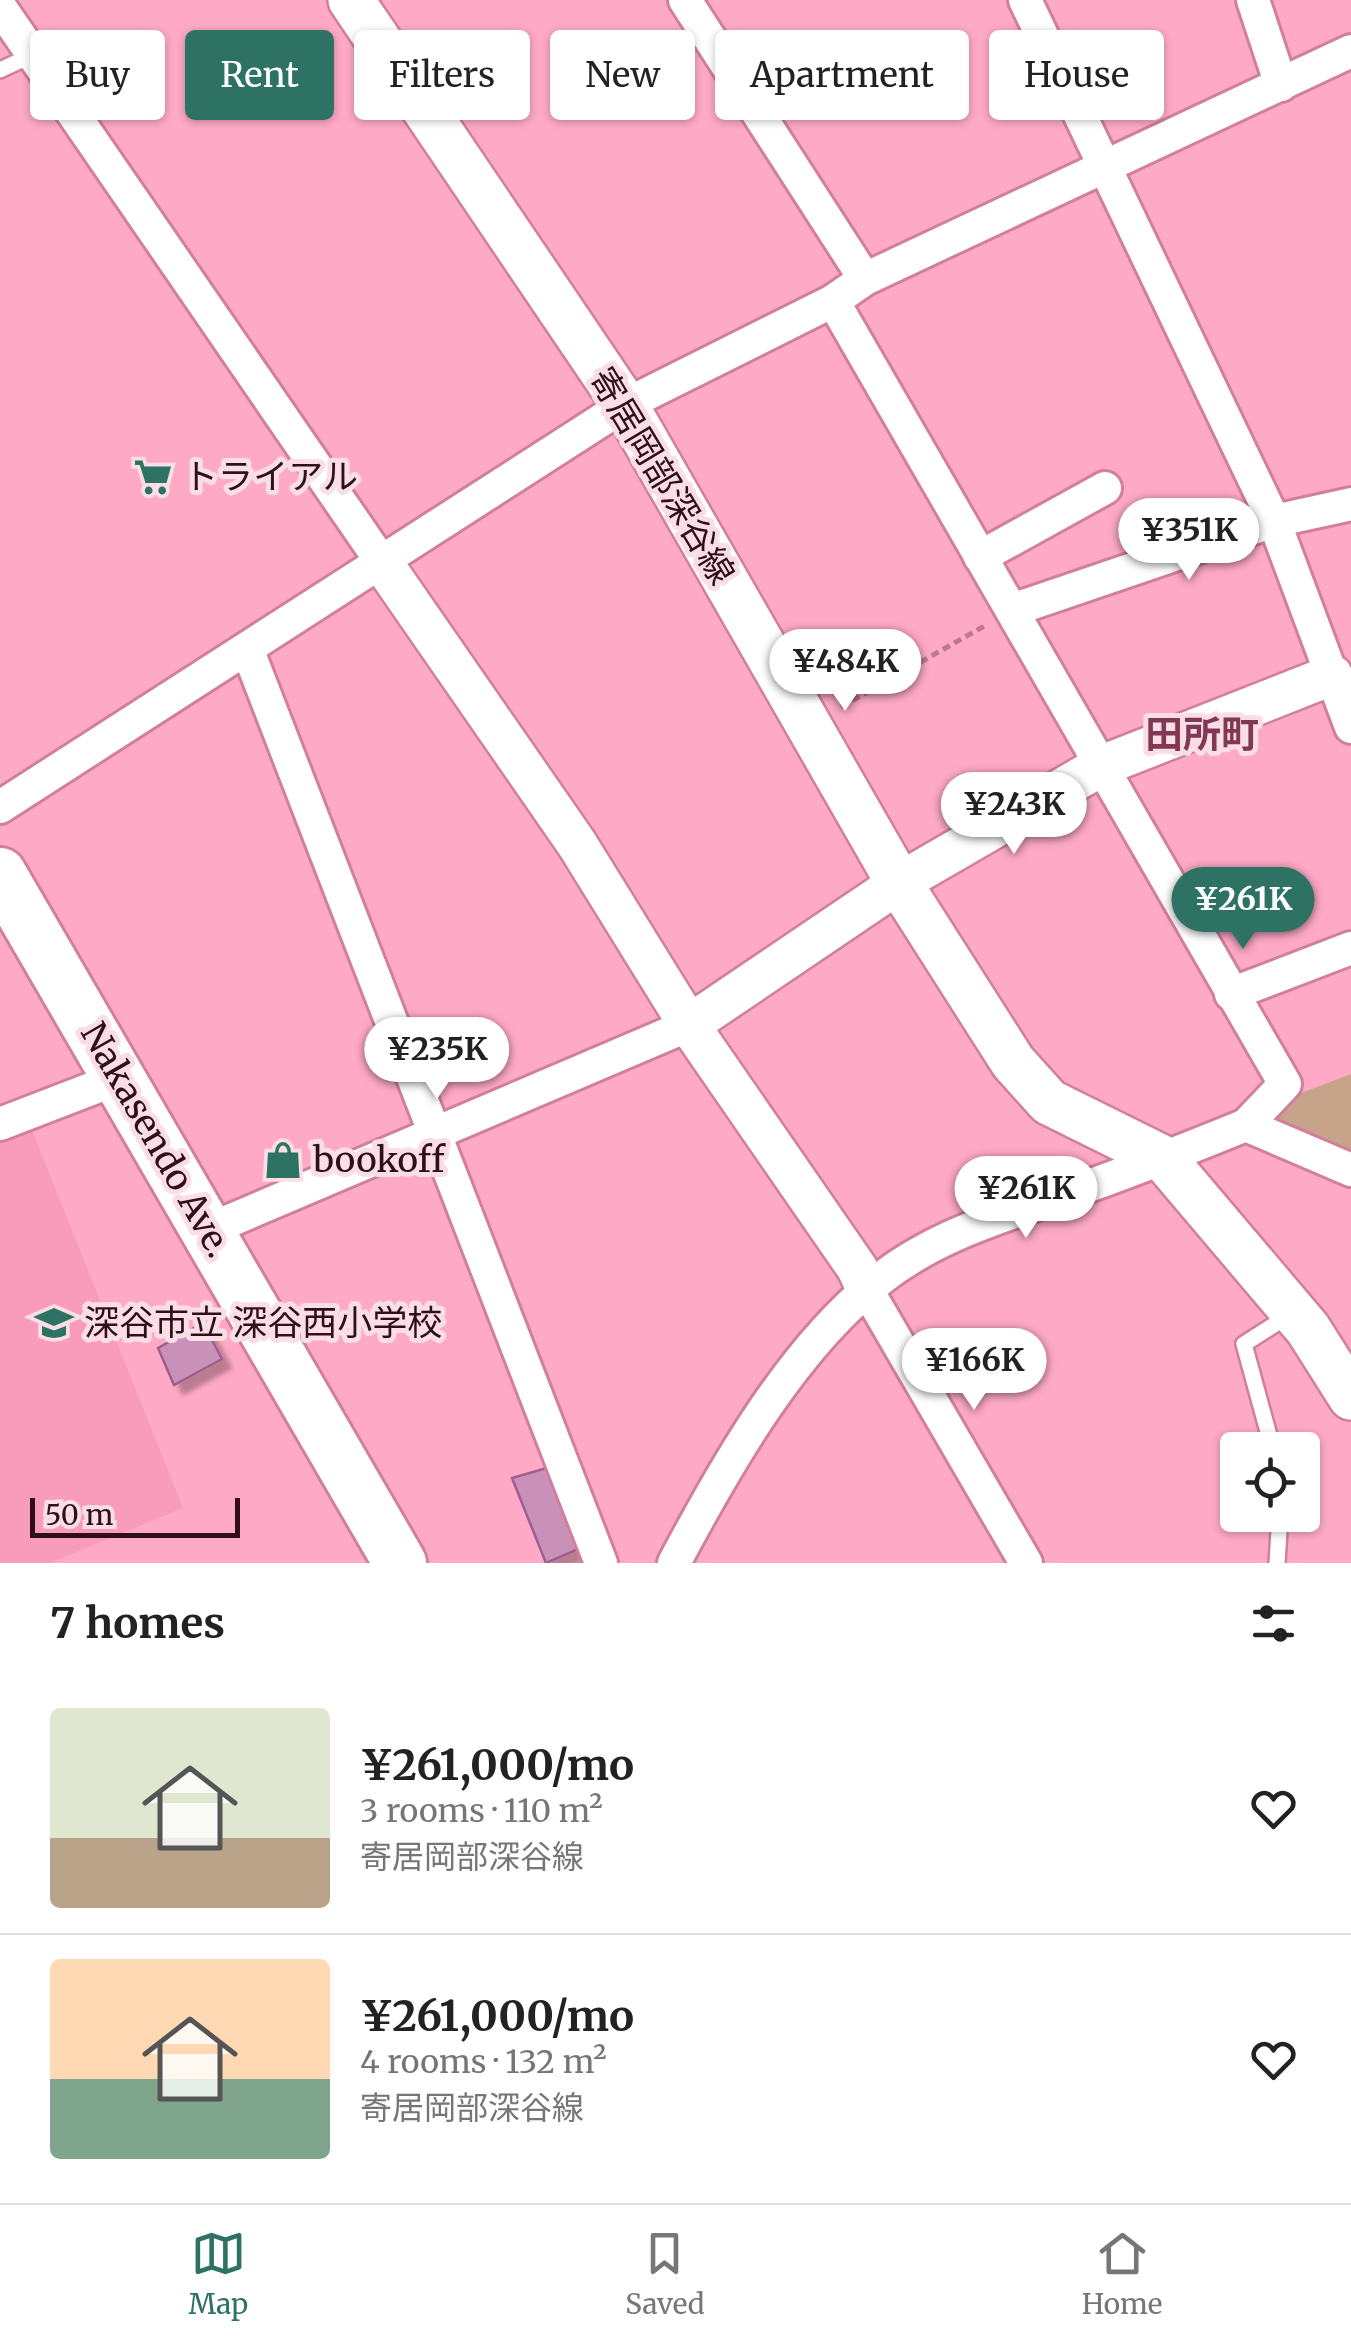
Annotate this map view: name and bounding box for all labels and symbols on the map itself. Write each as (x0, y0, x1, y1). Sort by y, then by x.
street label: 寄居岡部深谷線 (580, 360, 744, 592)
place label: トライアル (183, 455, 358, 499)
supermarket icon: トライアル (132, 456, 174, 498)
pin: ¥351K (1119, 498, 1259, 583)
pin: ¥484K (775, 629, 915, 714)
district label: 田所町 (1145, 711, 1259, 758)
pin: ¥243K (944, 772, 1084, 857)
pin: ¥261K (1173, 867, 1313, 952)
street label: Nakasendo Ave. (71, 1015, 241, 1265)
pin: ¥235K (367, 1017, 507, 1102)
place label: bookoff (312, 1138, 446, 1182)
shop icon: bookoff (262, 1139, 304, 1181)
pin: ¥261K (956, 1156, 1096, 1241)
place label: 深谷市立 深谷西小学校 (84, 1301, 442, 1345)
school or university icon: 深谷市立 深谷西小学校 (33, 1302, 75, 1344)
pin: ¥166K (904, 1328, 1044, 1413)
scale bar (30, 1493, 240, 1538)

